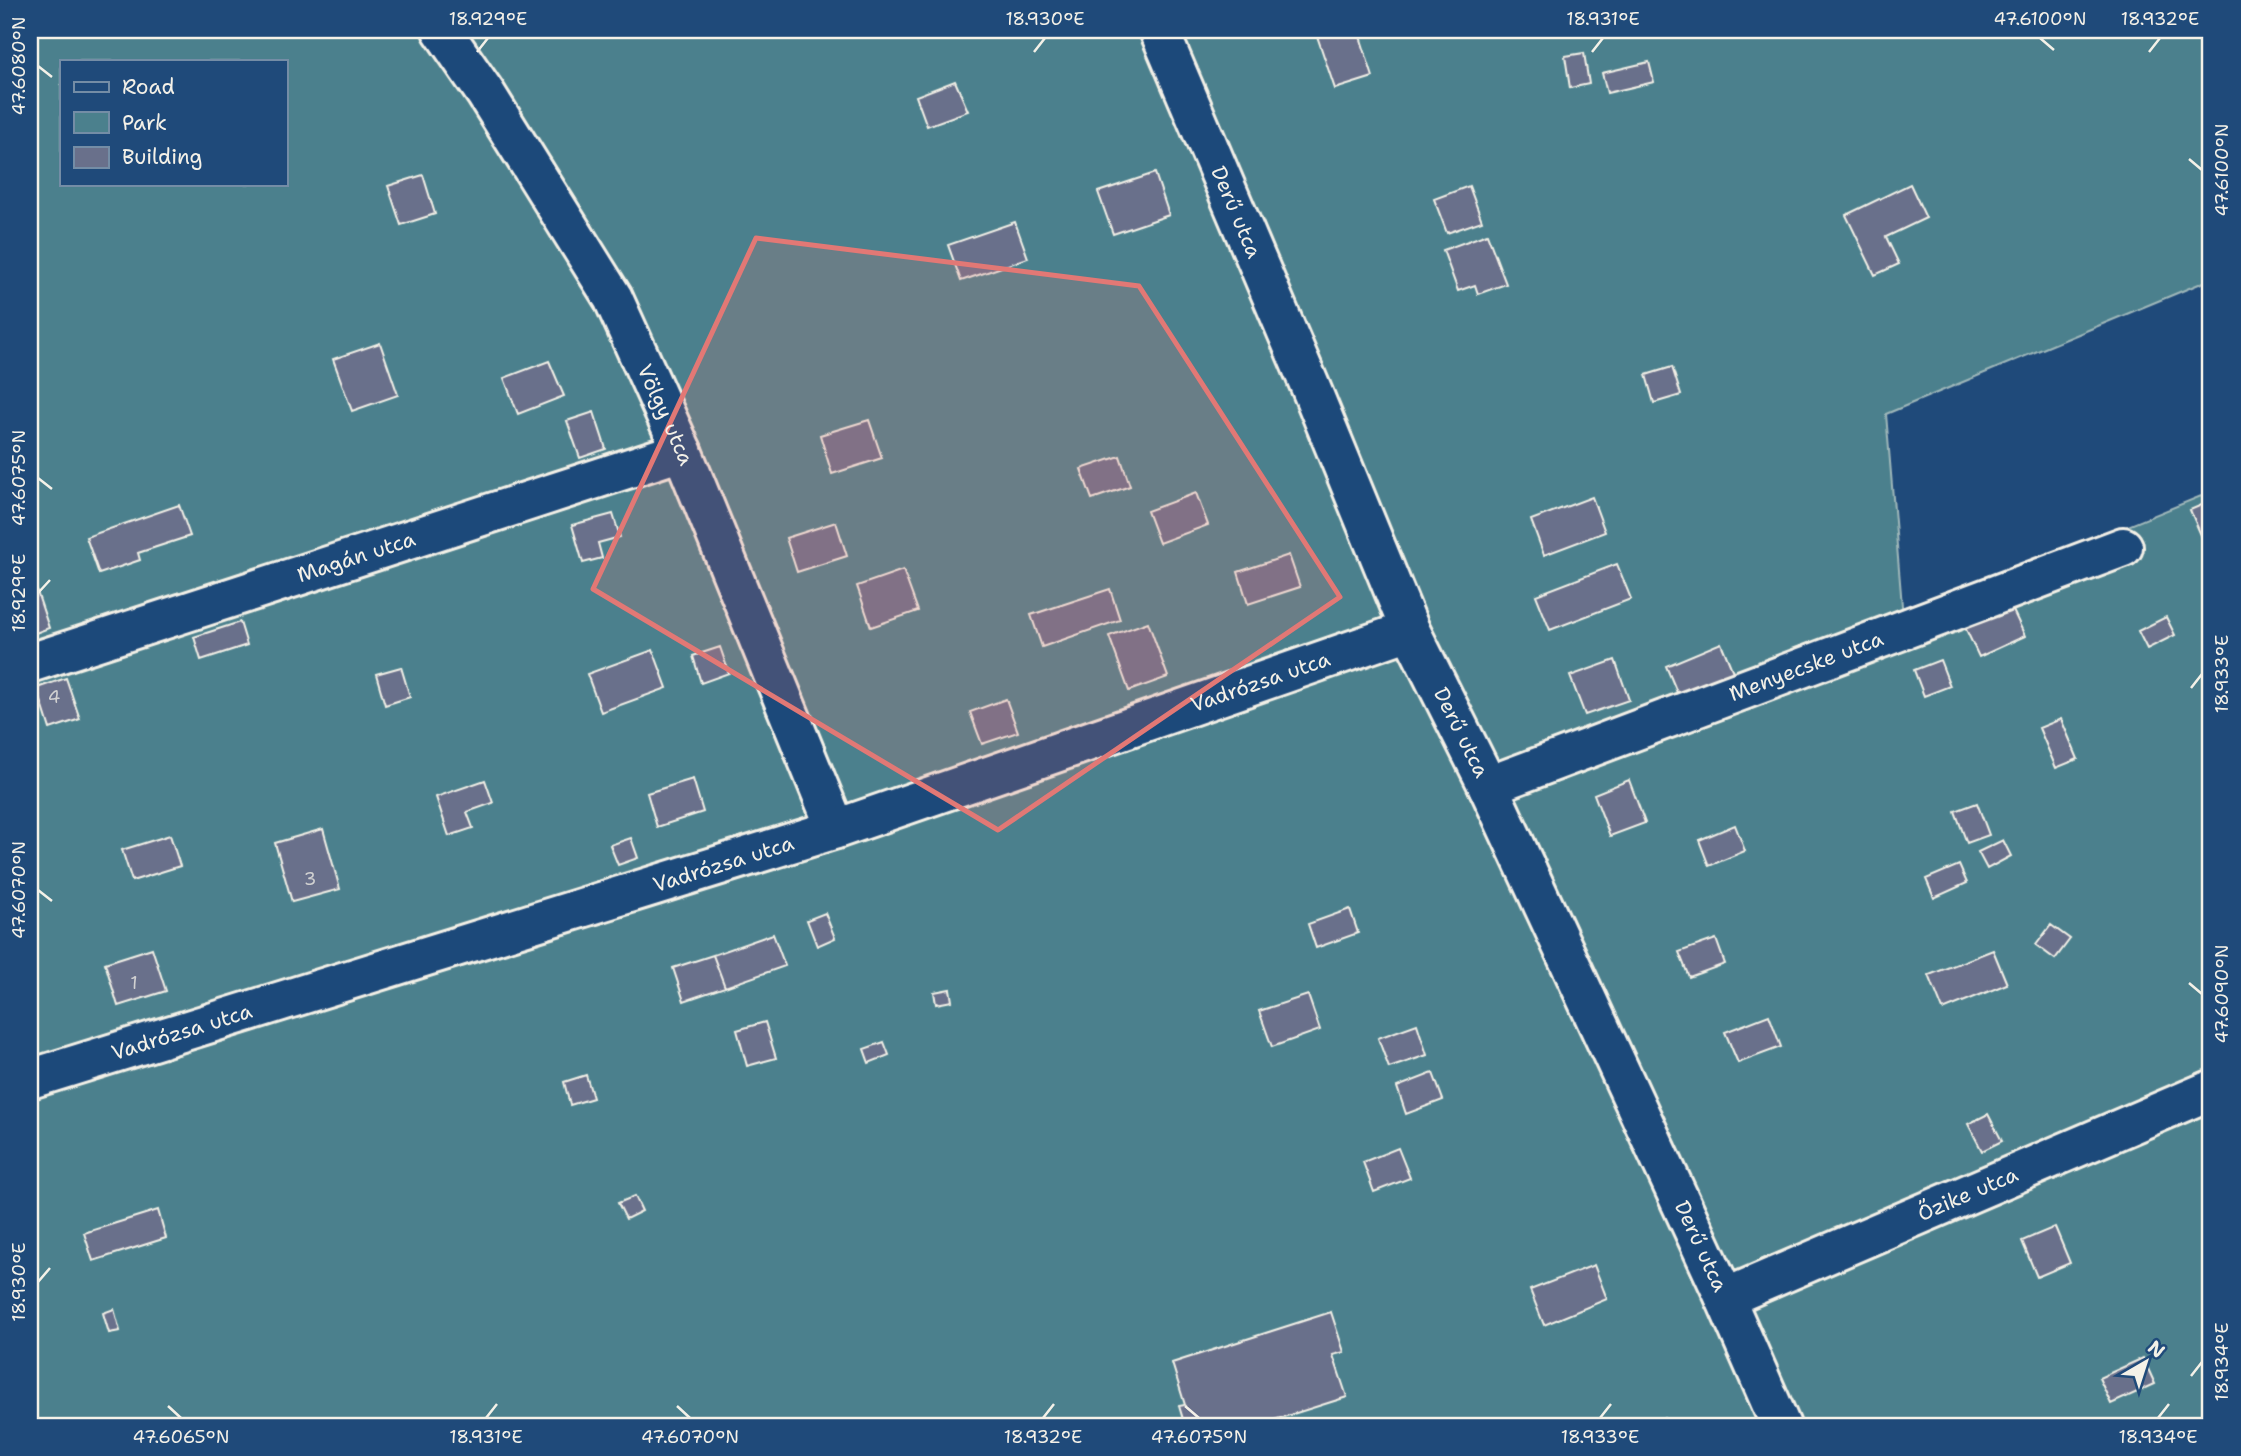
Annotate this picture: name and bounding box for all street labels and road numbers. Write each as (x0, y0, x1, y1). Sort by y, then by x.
street label: Derű utca (1204, 162, 1268, 263)
street label: Völgy utca (631, 360, 700, 469)
street label: Magán utca (294, 525, 419, 589)
street label: Menyecske utca (1725, 624, 1887, 708)
street label: Vadrózsa utca (1187, 645, 1334, 719)
street label: Derű utca (1427, 683, 1496, 782)
street label: Vadrózsa utca (650, 829, 797, 899)
street label: Vadrózsa utca (108, 997, 256, 1067)
street label: Őzike utca (1913, 1160, 2022, 1228)
street label: Derű utca (1668, 1196, 1734, 1296)

